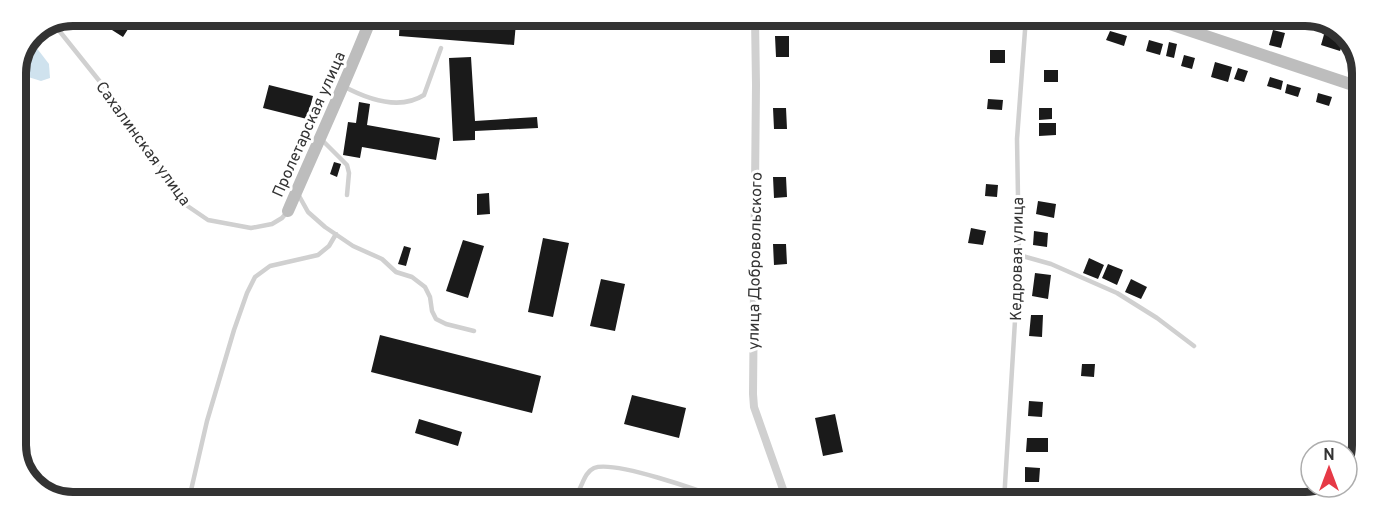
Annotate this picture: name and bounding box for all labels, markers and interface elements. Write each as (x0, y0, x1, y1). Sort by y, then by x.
street label: Пролетарская улица (269, 49, 351, 201)
street label: Сахалинская улица (90, 78, 194, 210)
street label: улица Добровольского (744, 172, 768, 350)
street label: Кедровая улица (1007, 197, 1029, 321)
north arrow (1299, 439, 1359, 499)
text: N (1323, 446, 1335, 466)

